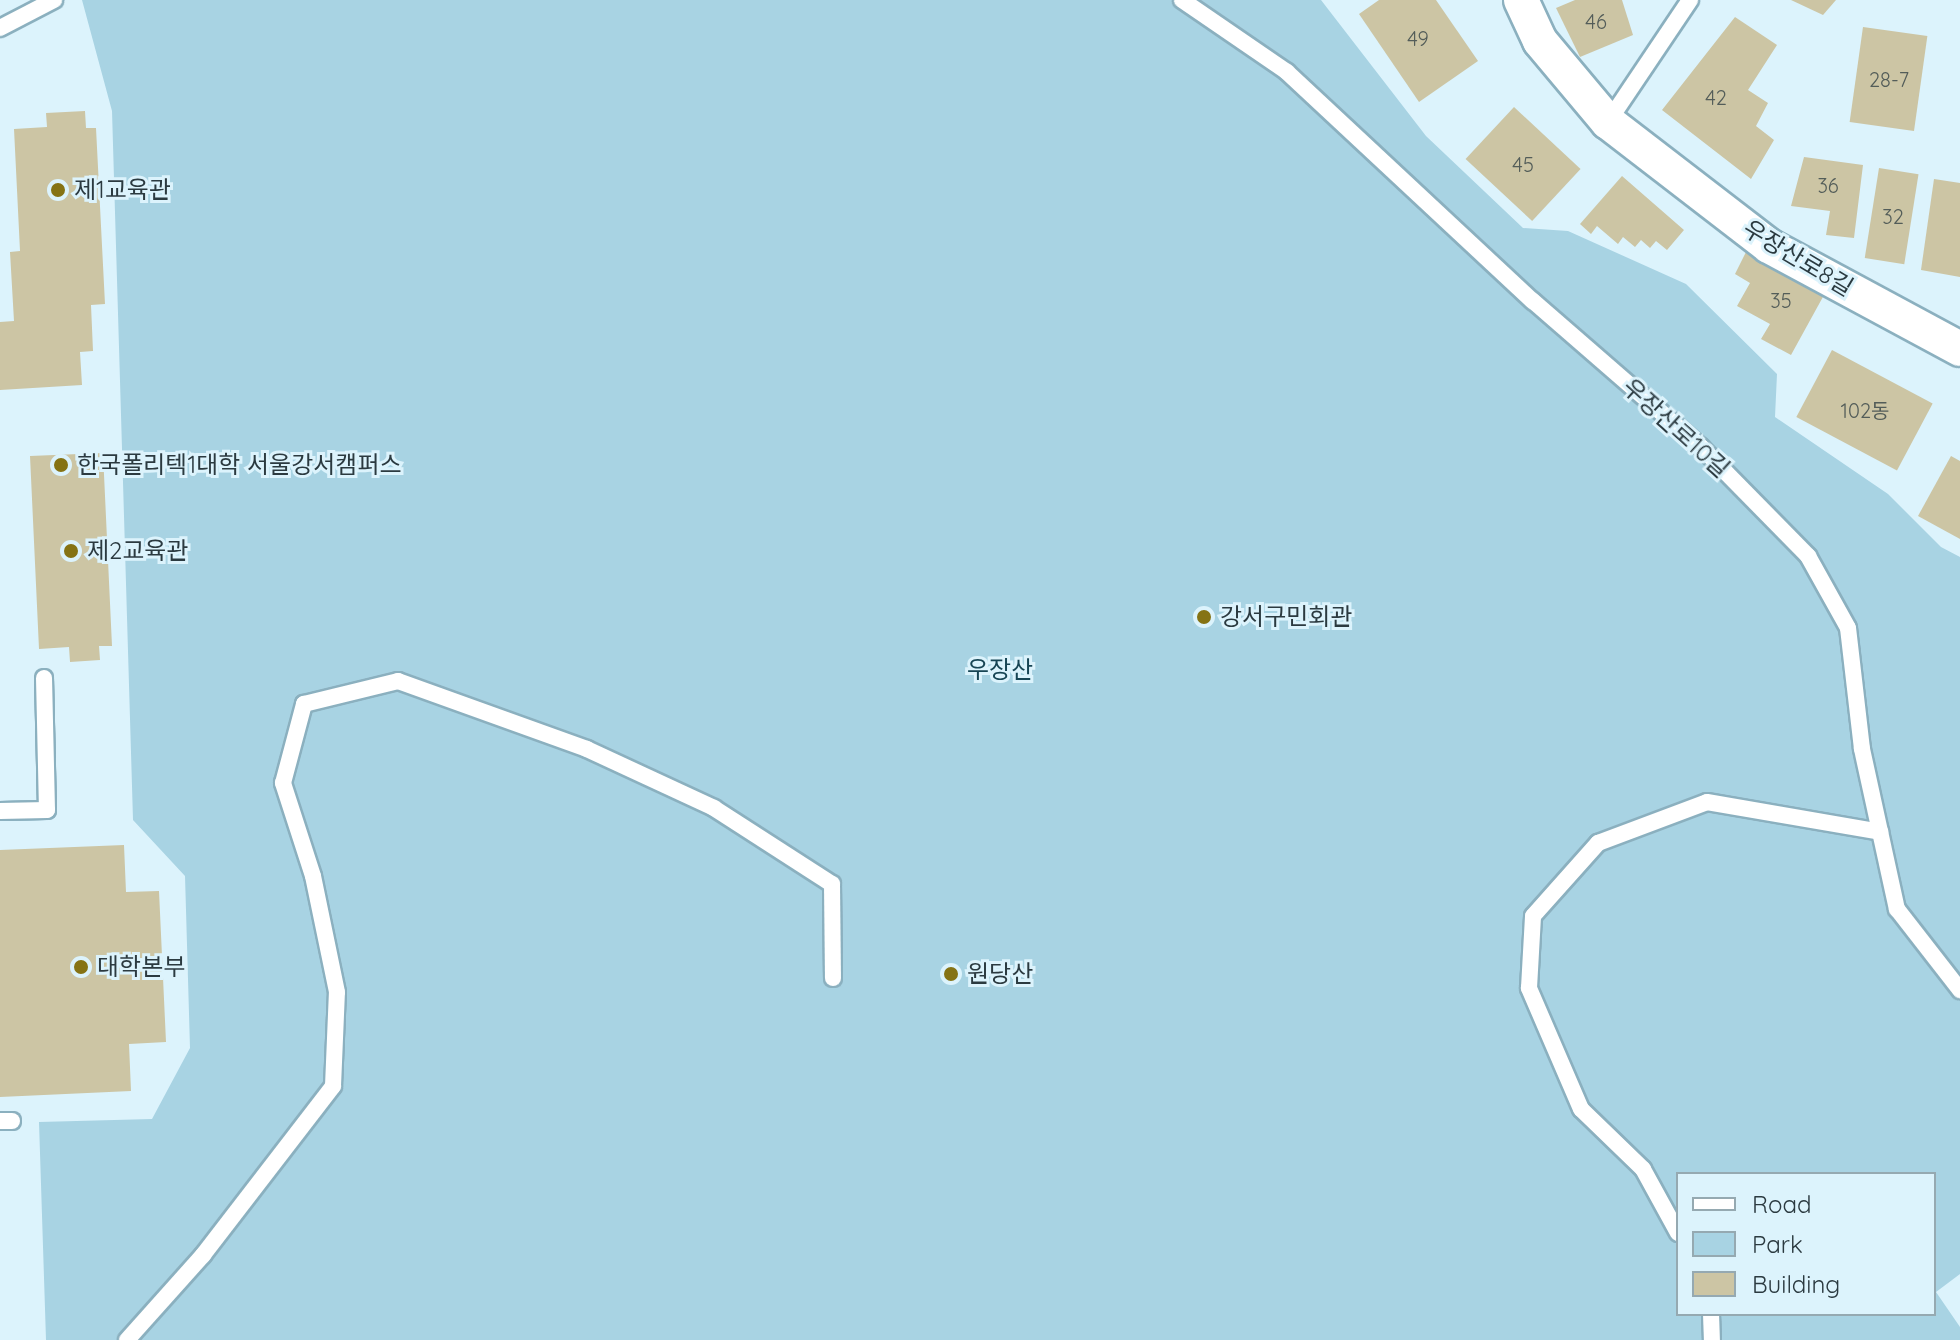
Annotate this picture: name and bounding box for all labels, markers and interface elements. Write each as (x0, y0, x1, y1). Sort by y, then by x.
house number: 46 (1585, 9, 1607, 33)
house number: 49 (1407, 26, 1429, 50)
house number: 28-7 (1869, 67, 1909, 91)
house number: 42 (1705, 85, 1727, 109)
house number: 45 (1512, 152, 1534, 176)
house number: 36 (1817, 173, 1839, 197)
place label: 제1교육관 (74, 176, 171, 204)
marker: 제1교육관 (49, 181, 67, 199)
house number: 32 (1882, 204, 1904, 228)
street label: 우장산로8길 (1738, 214, 1858, 302)
house number: 35 (1770, 288, 1792, 312)
street label: 우장산로10길 (1617, 373, 1735, 483)
house number: 102동 (1841, 398, 1889, 422)
place label: 한국폴리텍1대학 서울강서캠퍼스 (77, 451, 402, 479)
marker: 한국폴리텍1대학 서울강서캠퍼스 (52, 456, 70, 474)
place label: 제2교육관 (87, 537, 189, 565)
marker: 제2교육관 (62, 542, 80, 560)
place label: 강서구민회관 (1220, 603, 1352, 631)
marker: 강서구민회관 (1195, 608, 1213, 626)
park label: 우장산 (967, 656, 1033, 684)
place label: 대학본부 (97, 953, 185, 981)
marker: 대학본부 (72, 958, 90, 976)
place label: 원당산 (967, 960, 1033, 988)
marker: 원당산 (942, 965, 960, 983)
legend (1676, 1172, 1936, 1316)
text: Road (1752, 1189, 1812, 1219)
text: Park (1752, 1229, 1803, 1259)
text: Building (1752, 1269, 1840, 1299)

